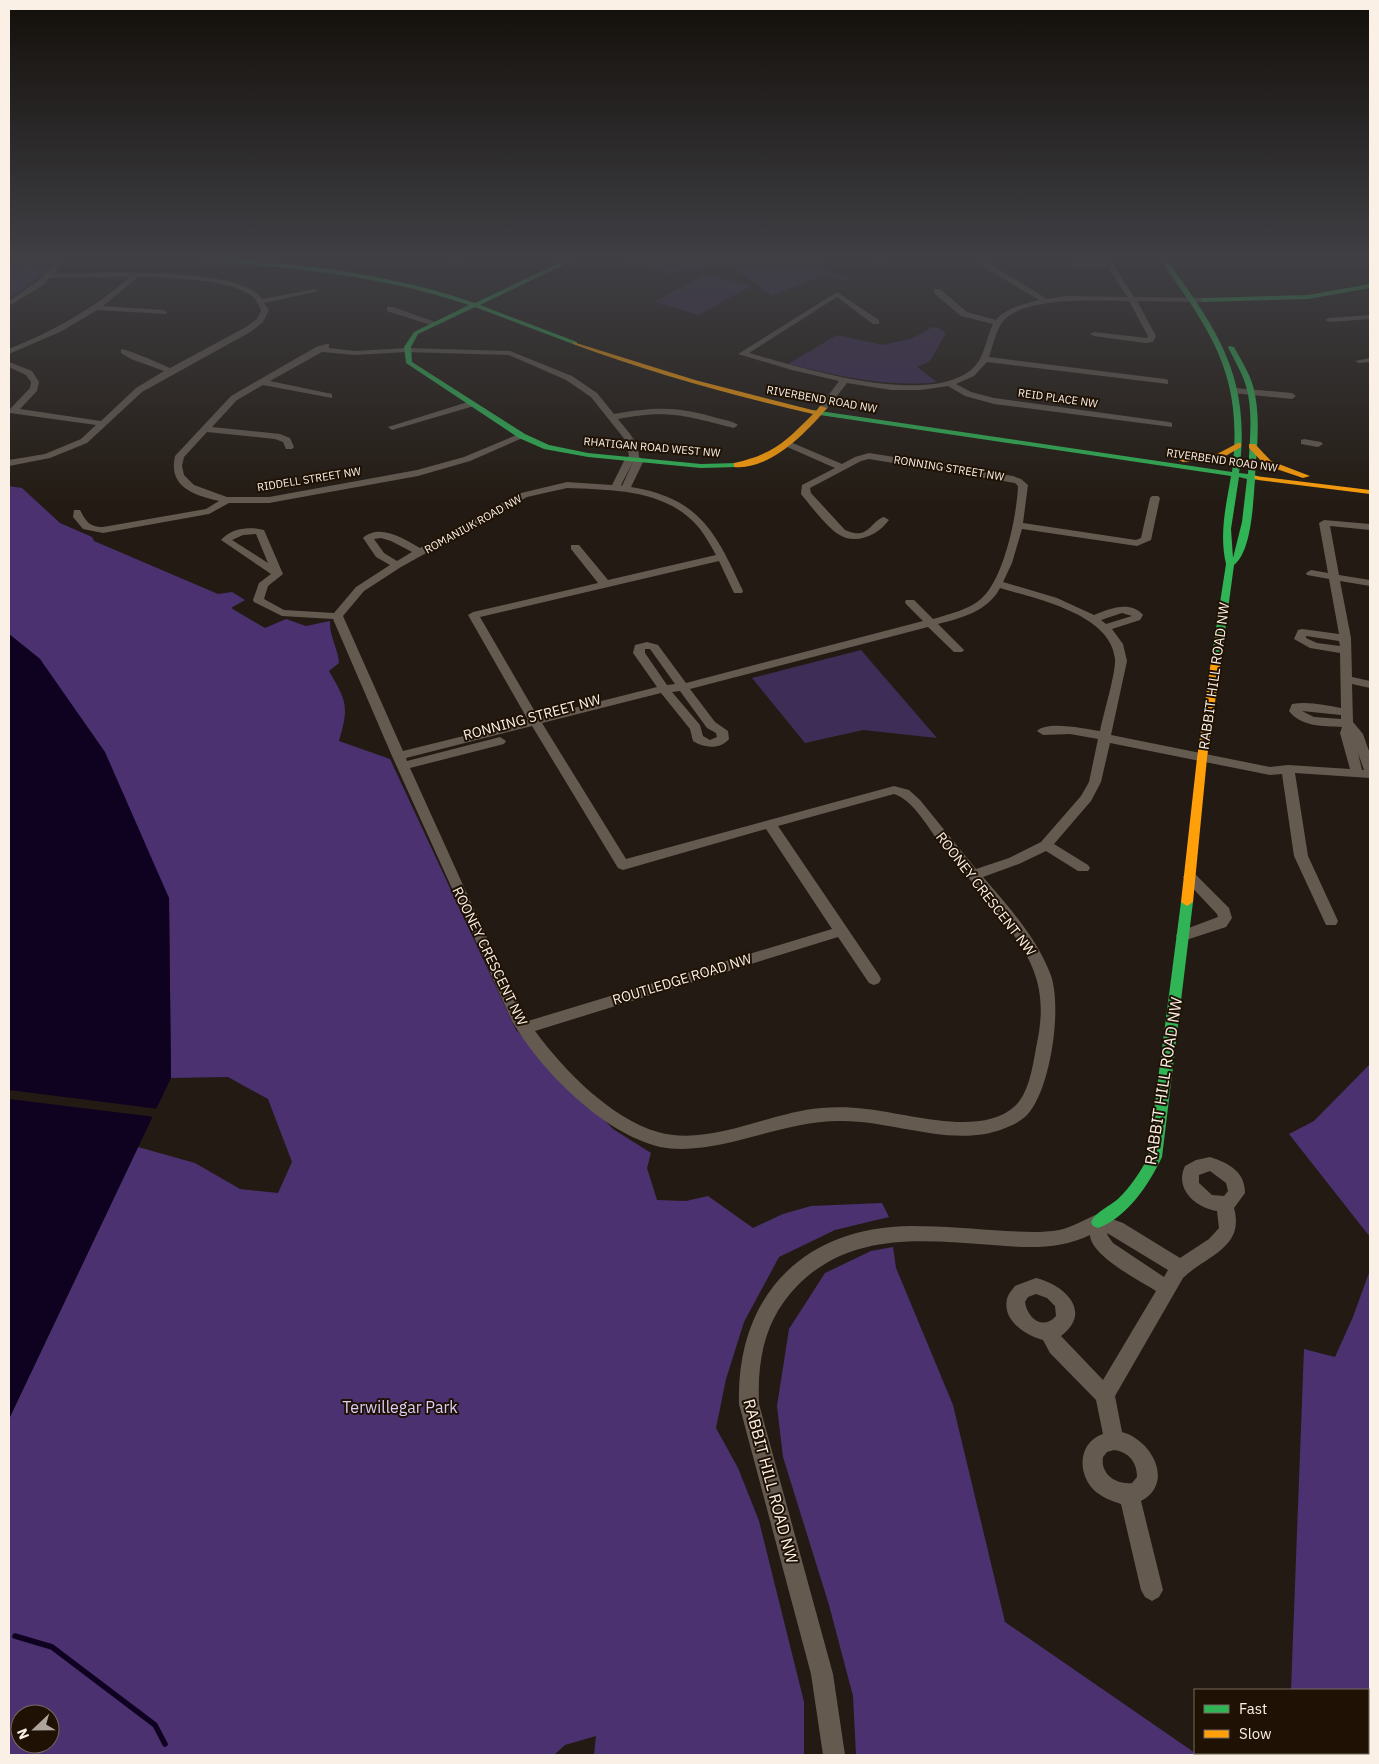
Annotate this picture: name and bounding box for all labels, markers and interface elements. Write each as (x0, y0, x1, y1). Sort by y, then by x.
street label: RIVERBEND ROAD NW (766, 382, 879, 416)
street label: REID PLACE NW (1017, 385, 1099, 411)
street label: RHATIGAN ROAD WEST NW (583, 434, 721, 460)
street label: RIVERBEND ROAD NW (1166, 445, 1279, 475)
street label: RONNING STREET NW (893, 452, 1005, 484)
street label: RIDDELL STREET NW (256, 464, 362, 494)
street label: ROMANIUK ROAD NW (422, 491, 524, 557)
street label: RABBIT HILL ROAD NW (1195, 601, 1233, 751)
street label: RONNING STREET NW (461, 690, 603, 744)
street label: ROONEY CRESCENT NW (932, 828, 1040, 960)
street label: ROONEY CRESCENT NW (449, 884, 532, 1029)
street label: ROUTLEDGE ROAD NW (610, 949, 754, 1009)
street label: RABBIT HILL ROAD NW (1140, 996, 1186, 1166)
street label: RABBIT HILL ROAD NW (739, 1396, 803, 1566)
park label: Terwillegar Park (342, 1397, 458, 1417)
legend (1194, 1689, 1369, 1754)
text: Fast (1239, 1699, 1267, 1718)
north arrow (10, 1704, 60, 1754)
text: Slow (1239, 1724, 1272, 1743)
text: N (13, 1726, 33, 1742)

